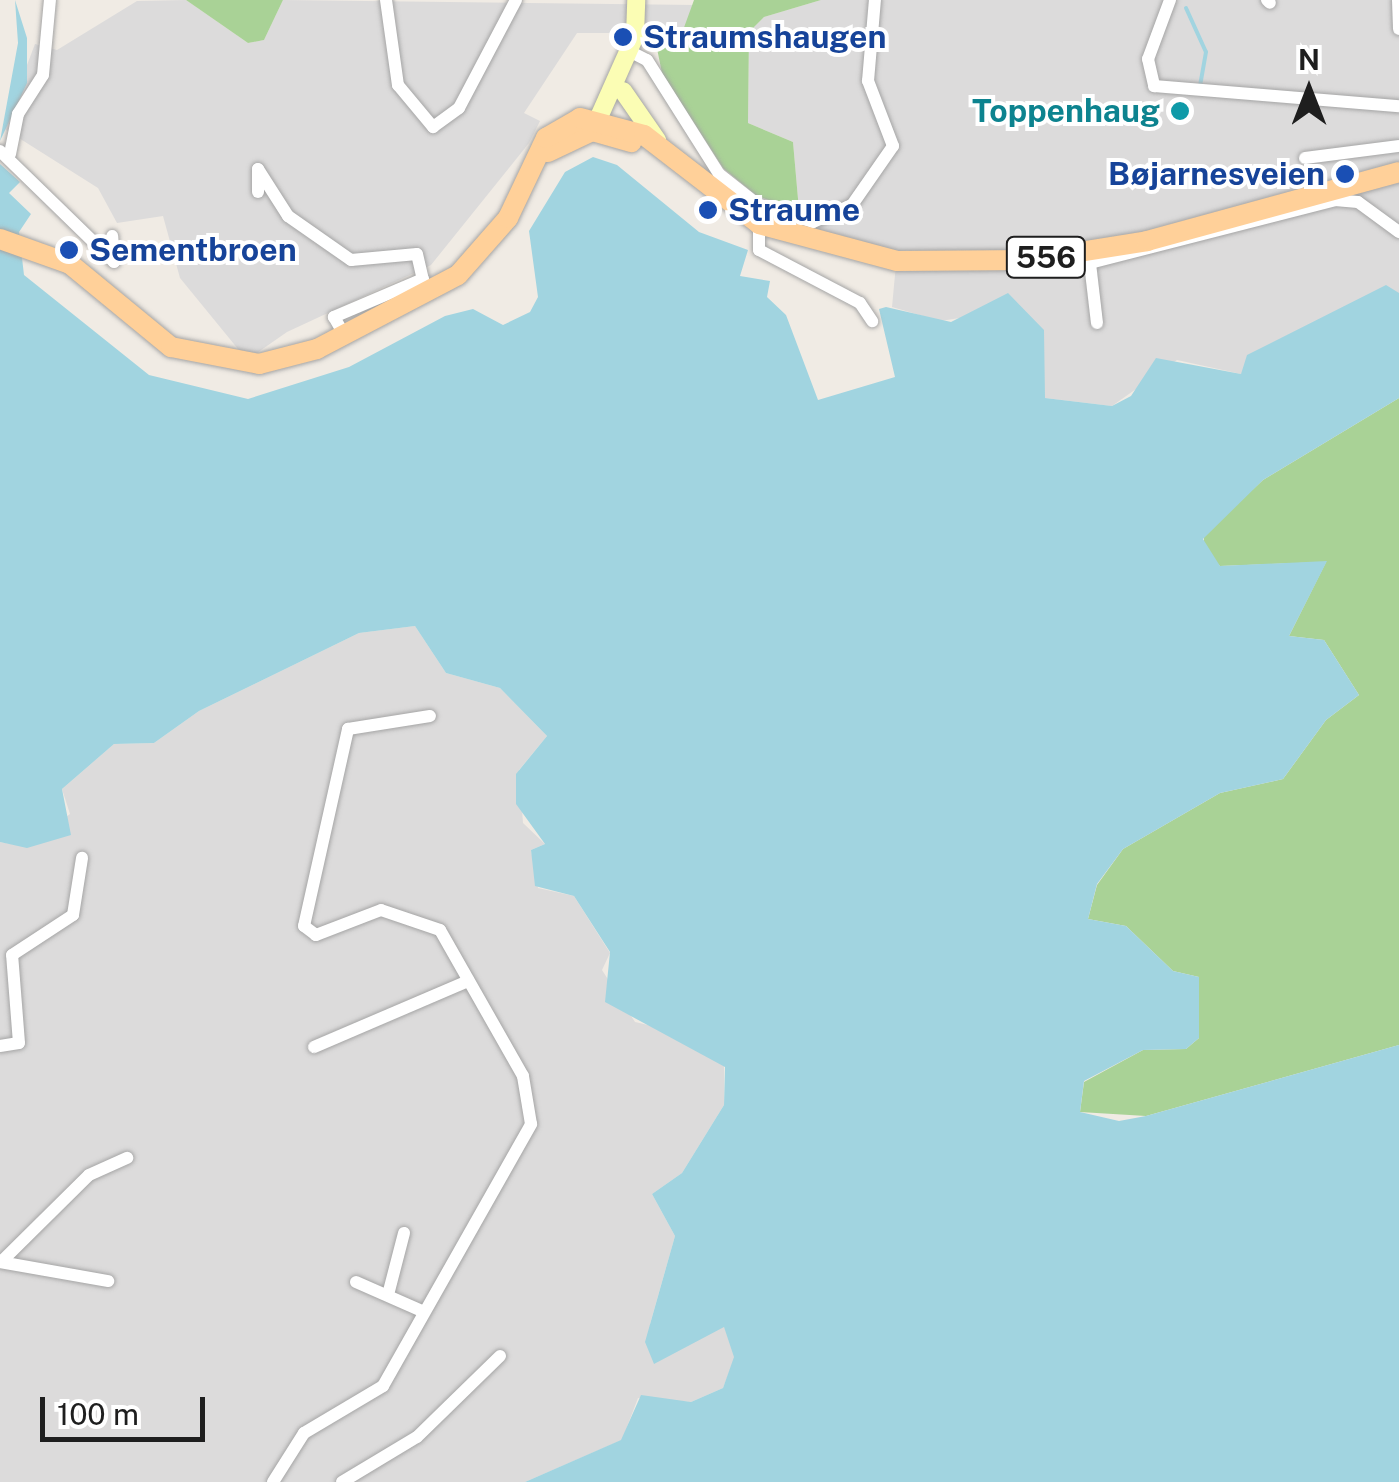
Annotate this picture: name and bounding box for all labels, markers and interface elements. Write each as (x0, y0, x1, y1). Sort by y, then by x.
place label: Straumshaugen (643, 18, 886, 56)
marker: Straumshaugen (612, 26, 634, 48)
north arrow (1259, 40, 1359, 140)
text: N (1298, 43, 1320, 76)
place label: Toppenhaug (972, 92, 1160, 130)
marker: Toppenhaug (1169, 100, 1191, 122)
place label: Bøjarnesveien (1108, 155, 1325, 193)
marker: Bøjarnesveien (1334, 163, 1356, 185)
place label: Straume (728, 191, 860, 229)
marker: Straume (697, 199, 719, 221)
place label: Sementbroen (89, 231, 297, 269)
road number: 556 (1004, 232, 1088, 282)
marker: Sementbroen (58, 239, 80, 261)
scale bar (45, 1377, 210, 1439)
text: 100 m (57, 1396, 139, 1432)

